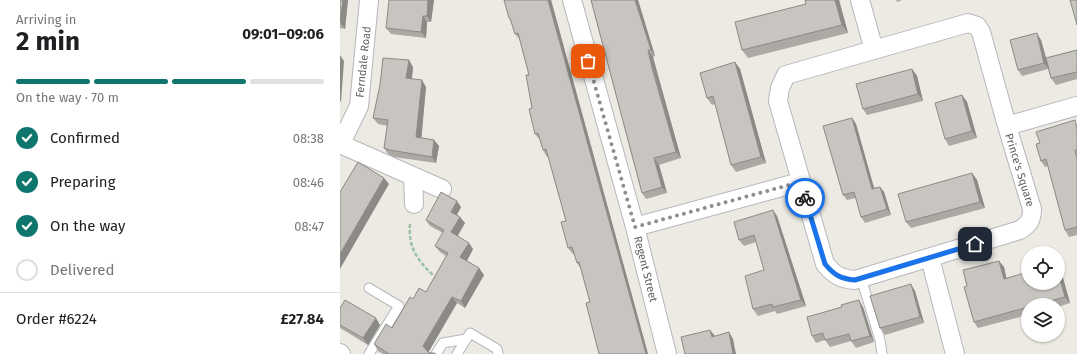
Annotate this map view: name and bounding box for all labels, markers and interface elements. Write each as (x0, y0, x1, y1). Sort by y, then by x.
text: Arriving in (16, 12, 76, 27)
text: 09:01–09:06 (242, 25, 324, 43)
text: 2 min (16, 26, 80, 57)
street label: Ferndale Road (353, 26, 374, 98)
pin (571, 44, 605, 78)
icon: bag (577, 50, 599, 72)
text: On the way · 70 m (16, 90, 119, 105)
icon: check (16, 127, 38, 149)
text: Confirmed (50, 129, 120, 147)
text: 08:38 (293, 131, 324, 146)
street label: Prince's Square (1002, 132, 1037, 208)
icon: check (16, 171, 38, 193)
text: Preparing (50, 173, 115, 191)
text: 08:46 (293, 175, 324, 190)
courier (785, 178, 825, 218)
icon: bike (794, 187, 816, 209)
icon: check (16, 215, 38, 237)
text: On the way (50, 217, 125, 235)
text: 08:47 (294, 219, 324, 234)
pin (958, 227, 992, 261)
icon: home (964, 233, 986, 255)
street label: Regent Street (631, 235, 660, 303)
map controls (1021, 246, 1065, 342)
button: locate (1021, 246, 1065, 290)
text: Delivered (50, 261, 114, 279)
button: layers (1021, 298, 1065, 342)
text: Order #6224 (16, 310, 97, 328)
text: £27.84 (280, 310, 324, 328)

